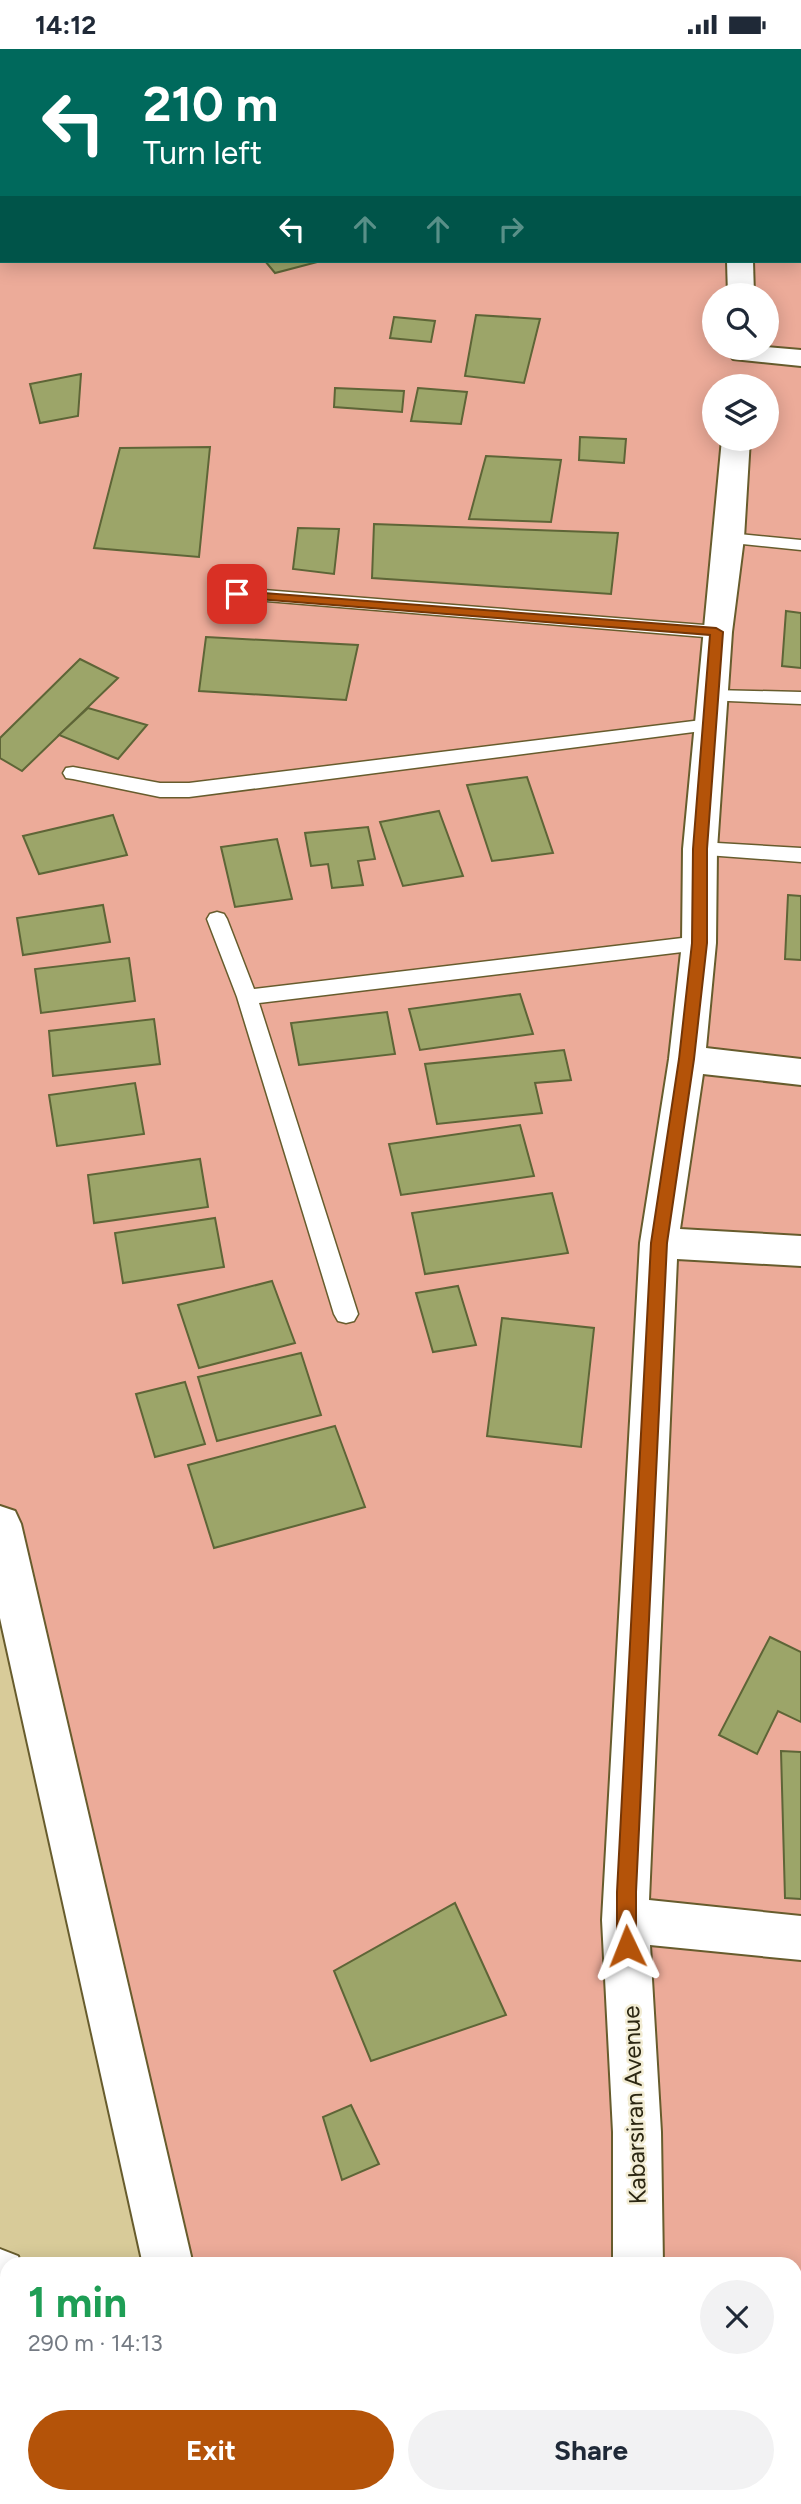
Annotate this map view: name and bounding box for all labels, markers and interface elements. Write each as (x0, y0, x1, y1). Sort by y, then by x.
text: 14:12 (35, 9, 96, 41)
text: 210 m (143, 74, 278, 133)
icon: left (28, 77, 119, 168)
text: Turn left (143, 134, 262, 172)
icon: left (273, 210, 311, 248)
icon: ahead (346, 210, 384, 248)
icon: ahead (419, 210, 457, 248)
icon: right (492, 210, 530, 248)
map controls (702, 283, 779, 451)
button: search (702, 283, 779, 360)
button: layers (702, 374, 779, 451)
pin (207, 564, 267, 624)
icon: arrive (218, 575, 256, 613)
position arrow (590, 1909, 664, 1983)
street label: Kabarsiran Avenue (616, 2005, 652, 2205)
text: 1 min (28, 2277, 127, 2328)
button: close (700, 2280, 774, 2354)
text: 290 m · 14:13 (28, 2329, 163, 2357)
button: Exit (28, 2410, 394, 2490)
button: Share (408, 2410, 774, 2490)

